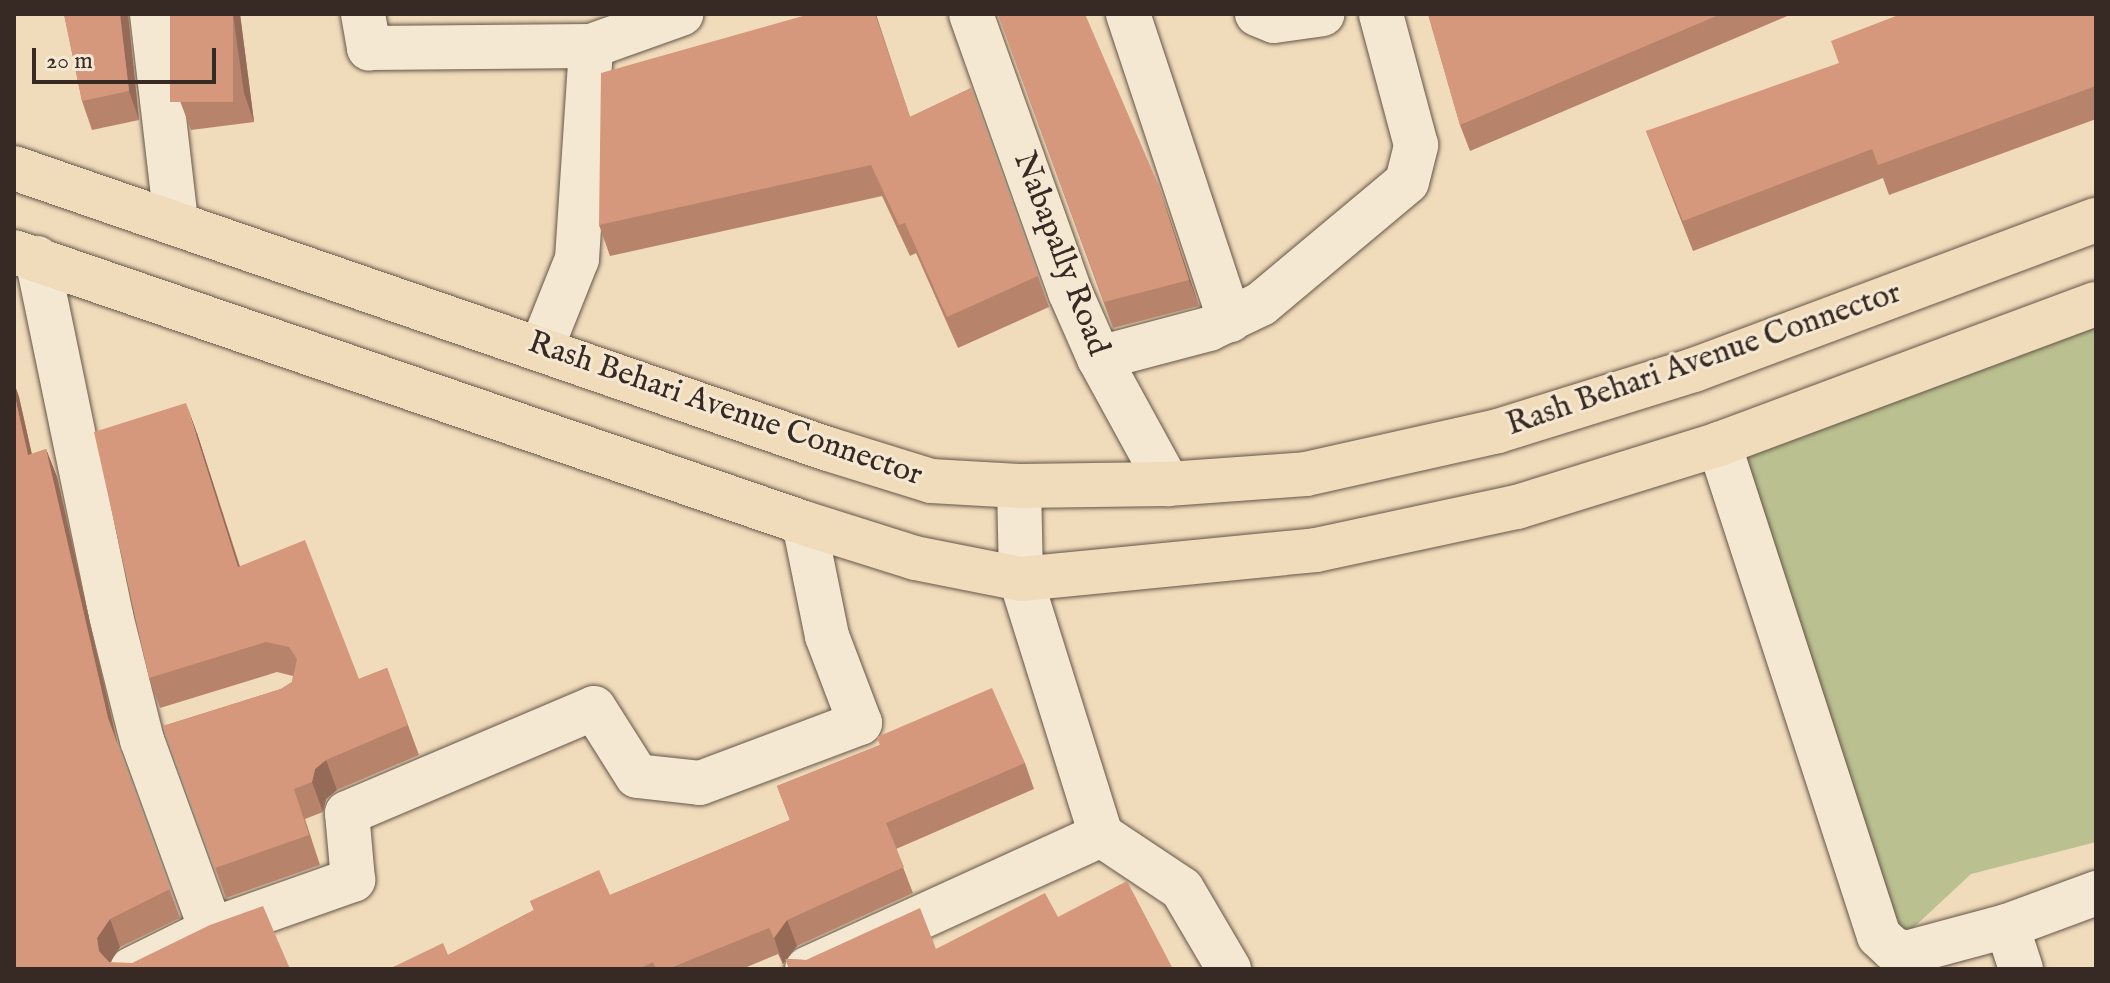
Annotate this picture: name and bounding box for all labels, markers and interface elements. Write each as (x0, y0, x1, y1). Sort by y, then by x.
scale bar (36, 32, 220, 82)
text: 20 m (46, 46, 93, 77)
street label: Nabapally Road (1004, 147, 1116, 361)
street label: Rash Behari Avenue Connector (1502, 274, 1906, 446)
street label: Rash Behari Avenue Connector (523, 324, 927, 496)

